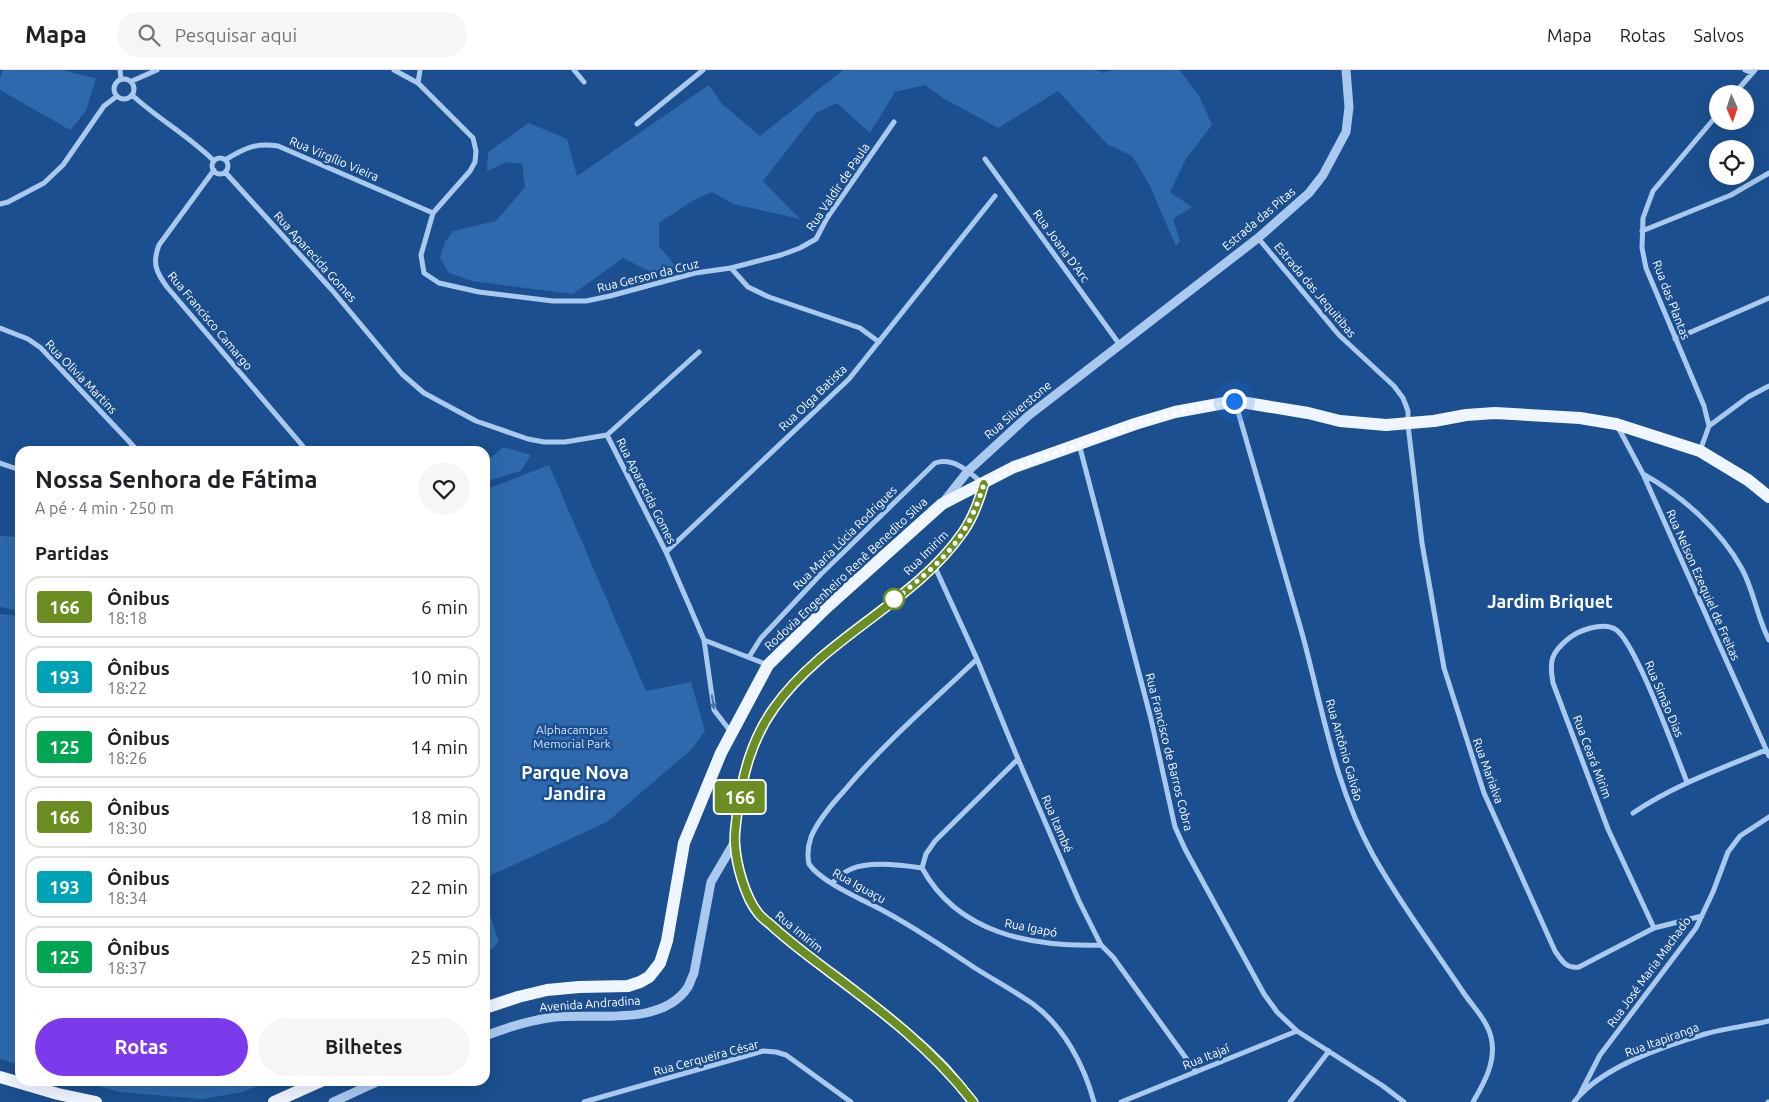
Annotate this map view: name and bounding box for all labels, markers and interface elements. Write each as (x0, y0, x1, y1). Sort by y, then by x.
search box (117, 12, 467, 57)
text: Mapa (25, 21, 87, 48)
icon: search (135, 21, 163, 49)
text: Pesquisar aqui (175, 24, 297, 46)
text: Mapa (1547, 25, 1592, 45)
text: Rotas (1620, 25, 1666, 45)
text: Salvos (1694, 25, 1744, 45)
north arrow (1709, 85, 1754, 130)
map controls (1709, 85, 1754, 185)
street label: Rua Virgílio Vieira (288, 134, 381, 183)
street label: Rua Valdir de Paula (803, 140, 872, 233)
button: locate (1709, 140, 1754, 185)
street label: Estrada das Pitas (1220, 185, 1298, 253)
street label: Rua Joana D'Arc (1031, 207, 1092, 285)
street label: Rua Aparecida Gomes (271, 209, 359, 304)
street label: Estrada das Jequitibas (1272, 240, 1359, 340)
street label: Rua Gerson da Cruz (596, 256, 701, 294)
street label: Rua das Plantas (1650, 258, 1693, 341)
street label: Rua Francisco Camargo (165, 269, 255, 373)
street label: Rua Olivia Martins (43, 337, 120, 416)
street label: Rua Olga Batista (776, 362, 849, 433)
street label: Rua Silverstone (982, 378, 1054, 441)
your location (1222, 389, 1247, 414)
street label: Rua Aparecida Gomes (614, 436, 679, 546)
button: heart (418, 463, 470, 515)
text: Nossa Senhora de Fátima (35, 466, 318, 493)
street label: Rua Maria Lúcia Rodrigues (790, 483, 899, 592)
street label: Rodovia Engenheiro Renê Benedito Silva (762, 495, 930, 653)
text: A pé · 4 min · 250 m (35, 499, 174, 517)
street label: Rua Nelson Ezequiel de Freitas (1664, 507, 1743, 662)
street label: Rua Imirim (901, 528, 951, 578)
text: Partidas (35, 542, 109, 564)
text: Ônibus (107, 587, 170, 609)
unlabelled marker (883, 588, 905, 610)
district label: Jardim Briquet (1487, 591, 1613, 611)
text: 6 min (421, 596, 468, 618)
text: 166 (49, 597, 80, 617)
text: 18:18 (107, 609, 147, 627)
text: Ônibus (107, 657, 170, 679)
street label: Rua Simão Dias (1643, 659, 1686, 739)
text: 10 min (410, 666, 468, 688)
text: 193 (49, 667, 80, 687)
street label: Rua Francisco de Barros Cobra (1144, 672, 1195, 832)
text: 18:22 (107, 679, 147, 697)
one-way arrow (709, 694, 717, 710)
street label: Rua Antônio Galvão (1324, 697, 1365, 802)
street label: Rua Ceará Mirim (1571, 713, 1614, 800)
park label: Alphacampus Memorial Park (533, 723, 611, 750)
text: Ônibus (107, 727, 170, 749)
text: 14 min (410, 736, 468, 758)
street label: Rua Marialva (1471, 736, 1506, 805)
text: 125 (49, 737, 80, 757)
text: 18:26 (107, 749, 147, 767)
district label: Parque Nova Jandira (521, 762, 629, 803)
line badge: 166 (711, 781, 769, 813)
text: 166 (725, 787, 755, 807)
street label: Rua Itambé (1040, 793, 1075, 855)
text: Ônibus (107, 797, 170, 819)
text: 18 min (410, 806, 468, 828)
text: 166 (49, 807, 80, 827)
text: 18:30 (107, 819, 147, 837)
street label: Rua Iguaçu (830, 866, 888, 905)
text: Ônibus (107, 867, 170, 889)
text: 22 min (410, 876, 468, 898)
text: 193 (49, 877, 80, 897)
text: 18:34 (107, 889, 147, 907)
street label: Rua Imirim (773, 908, 826, 955)
street label: Rua José Maria Machado (1604, 914, 1693, 1029)
street label: Rua Igapó (1004, 916, 1059, 939)
text: Ônibus (107, 937, 170, 959)
text: 25 min (410, 946, 468, 968)
text: 125 (49, 947, 80, 967)
text: 18:37 (107, 959, 147, 977)
street label: Avenida Andradina (539, 993, 641, 1014)
button: Rotas (35, 1018, 248, 1076)
button: Bilhetes (258, 1018, 470, 1076)
street label: Rua Itapiranga (1623, 1020, 1701, 1059)
street label: Rua Cerqueira César (652, 1037, 760, 1078)
street label: Rua Itajaí (1181, 1041, 1232, 1072)

